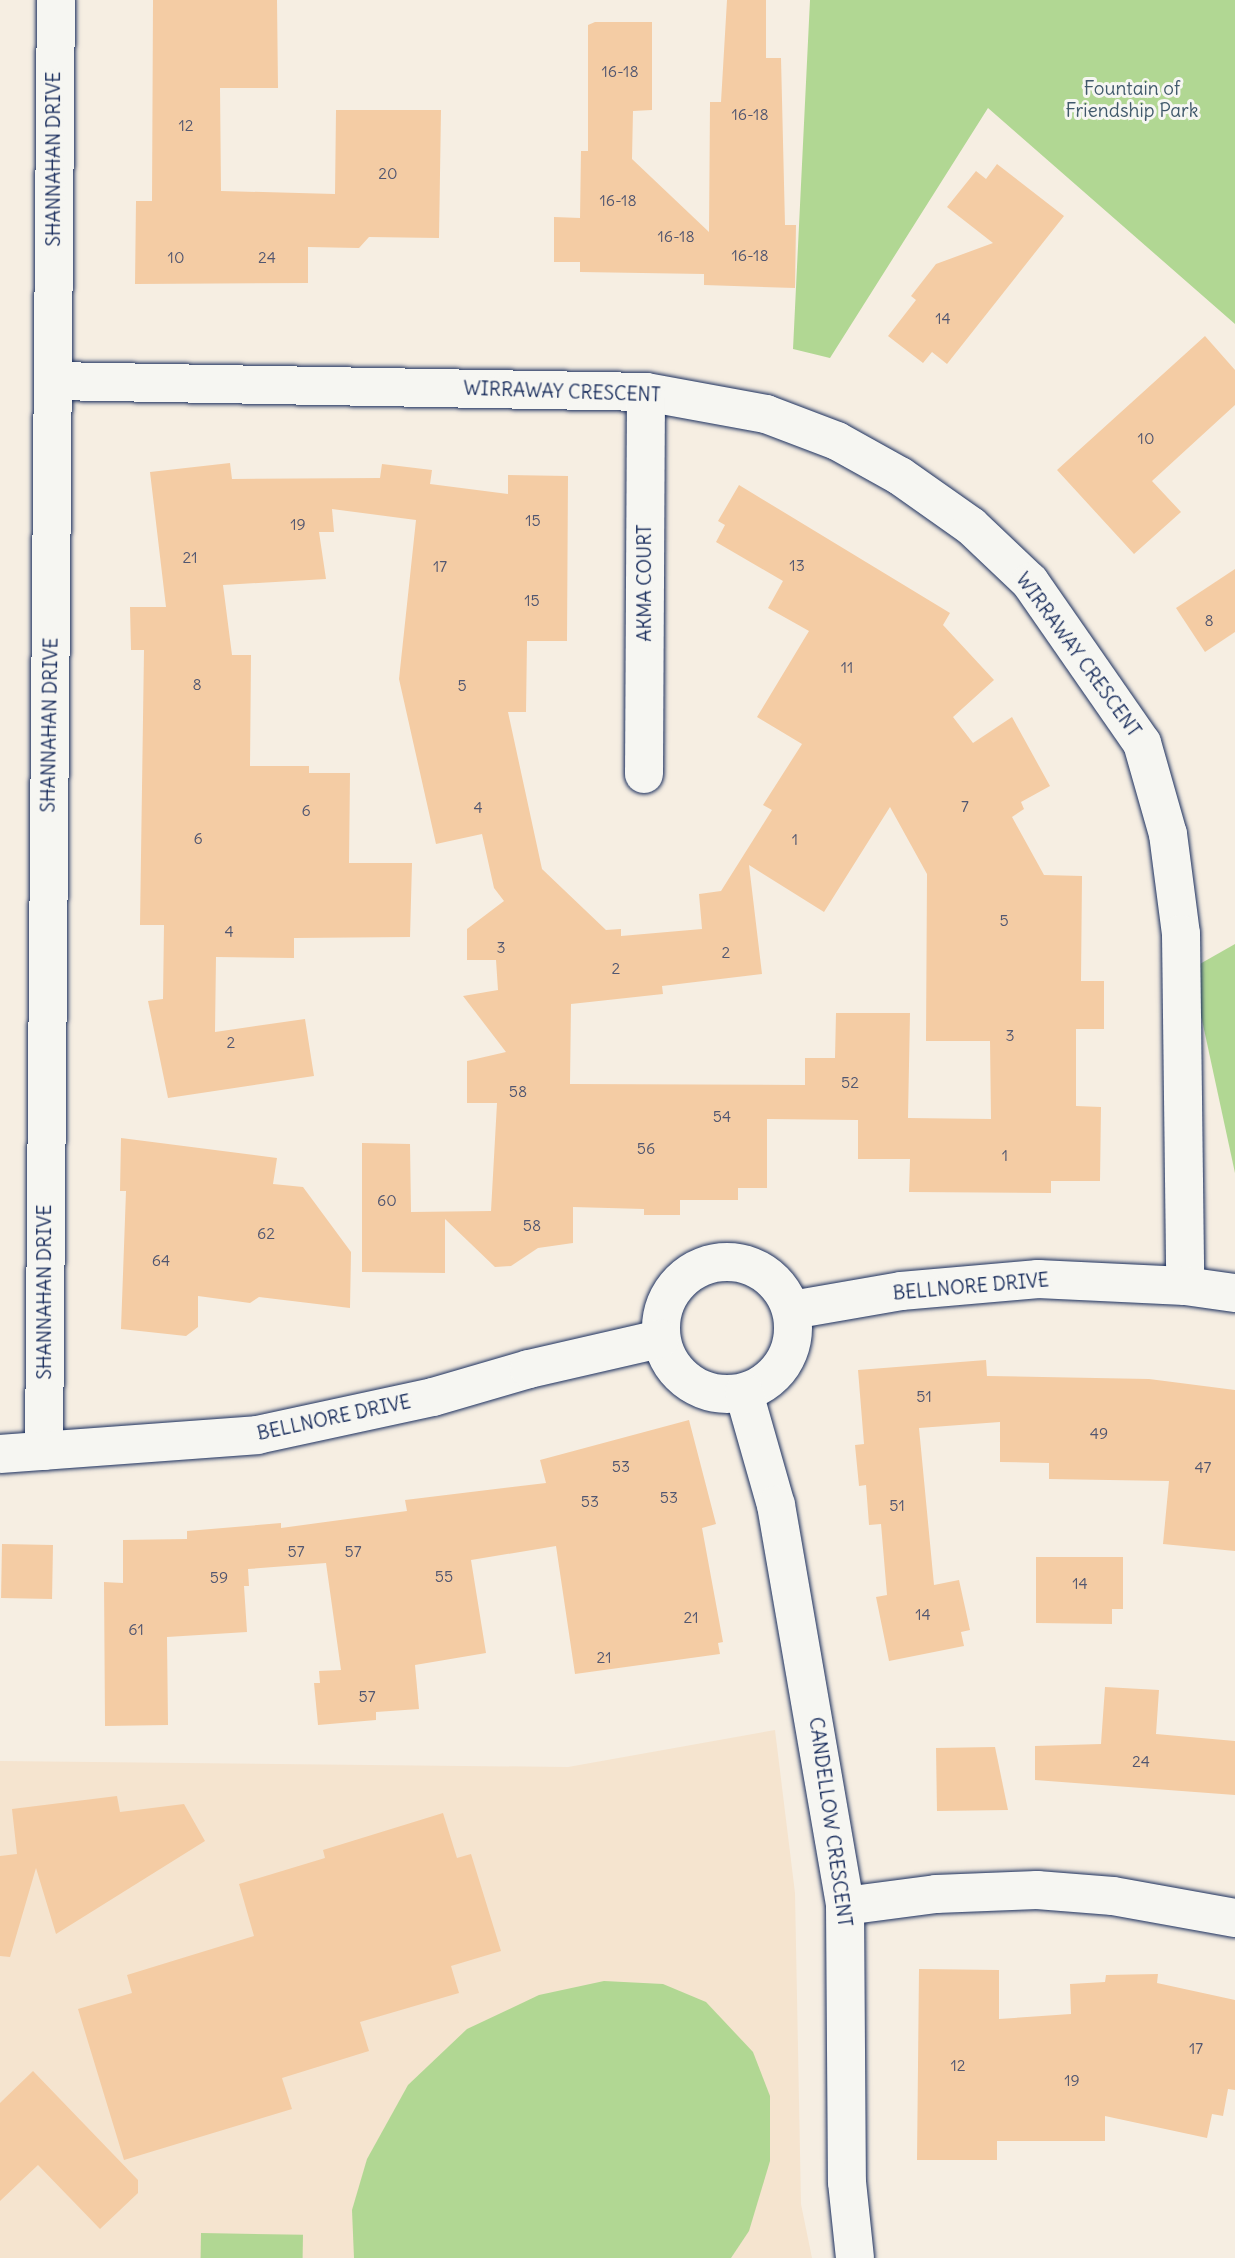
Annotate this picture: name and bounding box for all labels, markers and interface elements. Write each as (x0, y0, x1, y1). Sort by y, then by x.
house number: 16-18 (601, 61, 639, 81)
street label: SHANNAHAN DRIVE (43, 71, 65, 247)
park label: Fountain of Friendship Park (1066, 78, 1198, 122)
house number: 16-18 (731, 104, 769, 124)
house number: 12 (178, 115, 194, 135)
house number: 20 (378, 163, 398, 183)
house number: 16-18 (599, 190, 637, 210)
house number: 16-18 (657, 226, 695, 246)
house number: 16-18 (731, 245, 769, 265)
house number: 10 (168, 247, 184, 267)
house number: 24 (258, 247, 276, 267)
house number: 14 (935, 308, 951, 328)
street label: WIRRAWAY CRESCENT (463, 377, 661, 407)
house number: 10 (1138, 428, 1154, 448)
house number: 15 (525, 510, 541, 530)
house number: 19 (290, 514, 306, 534)
street label: AKMA COURT (634, 524, 656, 642)
house number: 21 (182, 547, 198, 567)
house number: 13 (789, 555, 805, 575)
house number: 17 (433, 556, 447, 576)
street label: WIRRAWAY CRESCENT (1011, 568, 1145, 742)
house number: 15 (524, 590, 540, 610)
house number: 8 (1204, 610, 1214, 630)
street label: SHANNAHAN DRIVE (37, 637, 63, 813)
house number: 11 (841, 657, 853, 677)
house number: 8 (192, 674, 202, 694)
house number: 5 (457, 675, 467, 695)
house number: 7 (961, 796, 969, 816)
house number: 4 (473, 797, 483, 817)
house number: 6 (301, 800, 311, 820)
house number: 6 (193, 828, 203, 848)
house number: 1 (792, 829, 798, 849)
house number: 5 (999, 910, 1009, 930)
house number: 4 (224, 921, 234, 941)
house number: 3 (496, 937, 506, 957)
house number: 2 (722, 942, 730, 962)
house number: 2 (612, 958, 620, 978)
house number: 3 (1005, 1025, 1015, 1045)
house number: 2 (227, 1032, 235, 1052)
house number: 52 (841, 1072, 859, 1092)
house number: 58 (509, 1081, 527, 1101)
house number: 54 (713, 1106, 731, 1126)
house number: 56 (637, 1138, 655, 1158)
house number: 1 (1002, 1145, 1008, 1165)
house number: 60 (377, 1190, 397, 1210)
street label: SHANNAHAN DRIVE (34, 1204, 56, 1380)
house number: 58 (523, 1215, 541, 1235)
house number: 62 (257, 1223, 275, 1243)
house number: 64 (152, 1250, 170, 1270)
street label: BELLNORE DRIVE (892, 1269, 1050, 1305)
house number: 51 (916, 1386, 932, 1406)
street label: BELLNORE DRIVE (255, 1391, 413, 1445)
house number: 49 (1090, 1423, 1108, 1443)
house number: 53 (612, 1456, 630, 1476)
house number: 47 (1195, 1457, 1211, 1477)
house number: 53 (660, 1487, 678, 1507)
house number: 53 (581, 1491, 599, 1511)
house number: 51 (889, 1495, 905, 1515)
house number: 57 (287, 1541, 305, 1561)
house number: 57 (344, 1541, 362, 1561)
house number: 55 (435, 1566, 453, 1586)
house number: 59 (210, 1567, 228, 1587)
house number: 14 (1072, 1573, 1088, 1593)
house number: 14 (915, 1604, 931, 1624)
house number: 21 (683, 1607, 699, 1627)
house number: 61 (128, 1619, 144, 1639)
house number: 21 (596, 1647, 612, 1667)
house number: 57 (358, 1686, 376, 1706)
street label: CANDELLOW CRESCENT (804, 1716, 856, 1928)
house number: 24 (1132, 1751, 1150, 1771)
house number: 17 (1189, 2038, 1203, 2058)
house number: 12 (950, 2055, 966, 2075)
house number: 19 (1064, 2070, 1080, 2090)

